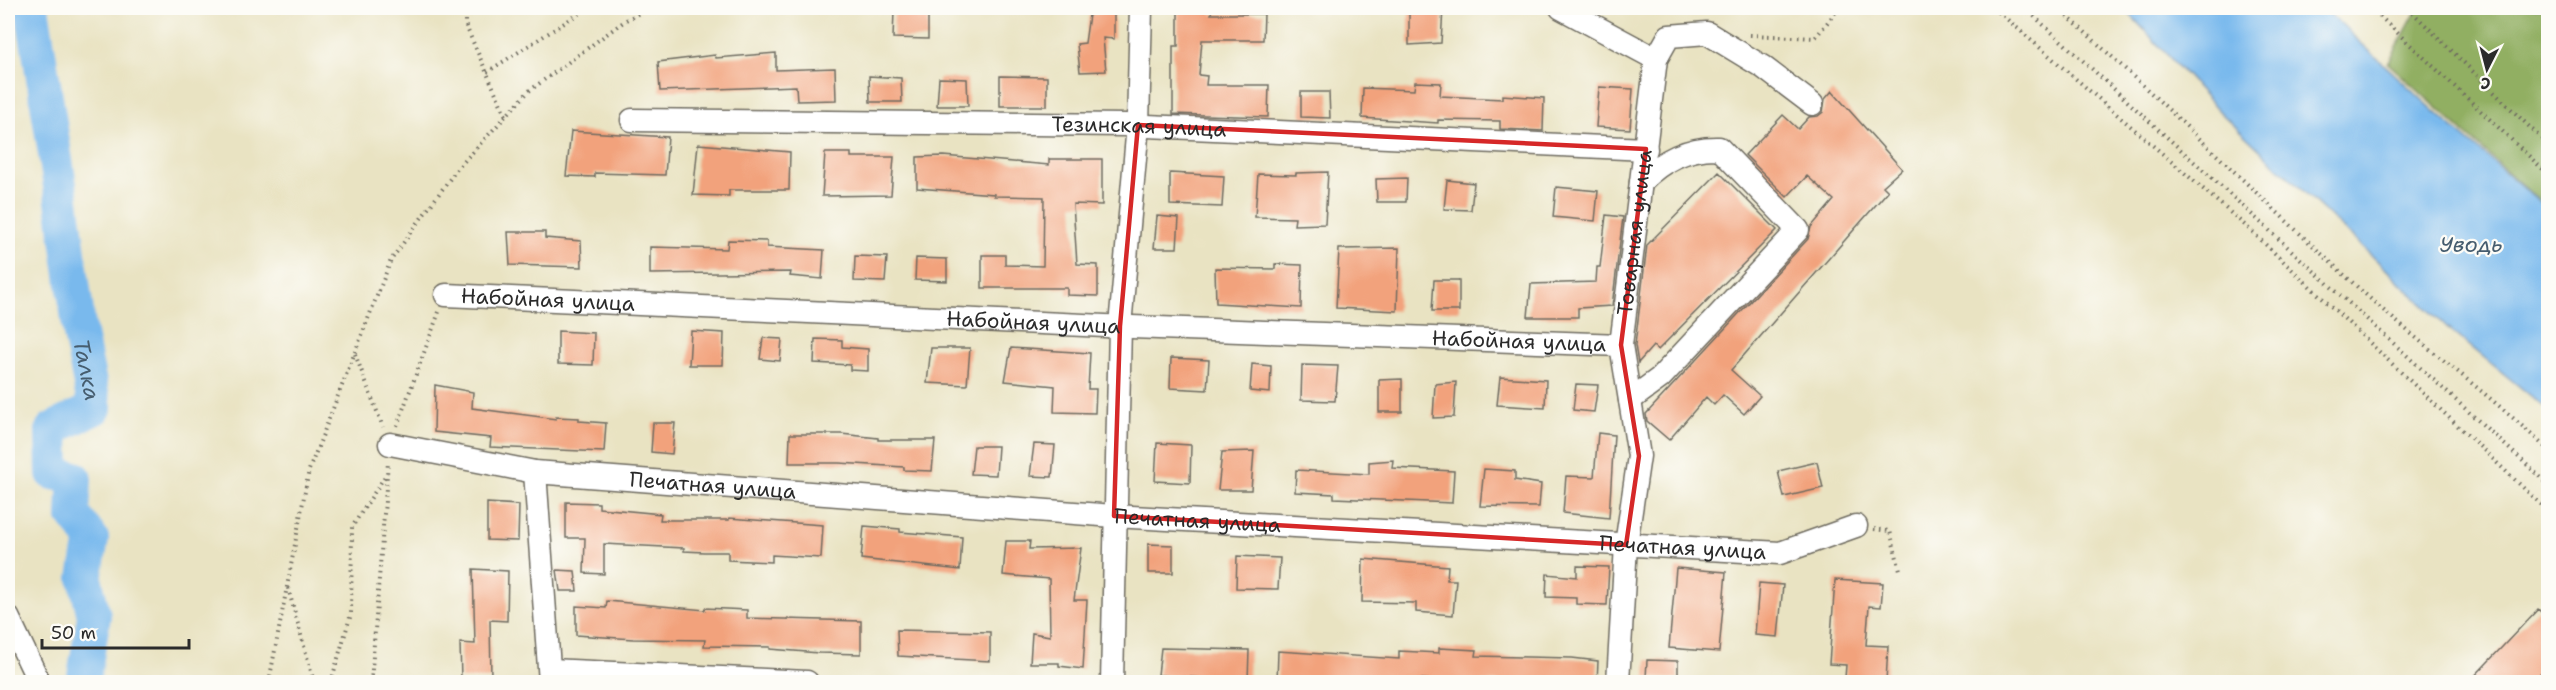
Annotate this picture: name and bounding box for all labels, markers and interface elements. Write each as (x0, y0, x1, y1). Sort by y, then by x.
north arrow (2457, 39, 2517, 99)
text: С (2479, 72, 2491, 94)
street label: Тезинская улица (1051, 110, 1227, 144)
street label: Товарная улица (1611, 148, 1659, 317)
water label: Уводь (2440, 230, 2502, 259)
street label: Набойная улица (460, 282, 636, 318)
street label: Набойная улица (946, 305, 1121, 341)
street label: Набойная улица (1431, 324, 1607, 358)
water label: Талка (66, 337, 107, 403)
street label: Печатная улица (629, 465, 797, 506)
street label: Печатная улица (1113, 502, 1282, 539)
street label: Печатная улица (1599, 529, 1767, 566)
scale bar (42, 612, 189, 650)
text: 50 m (51, 621, 96, 645)

